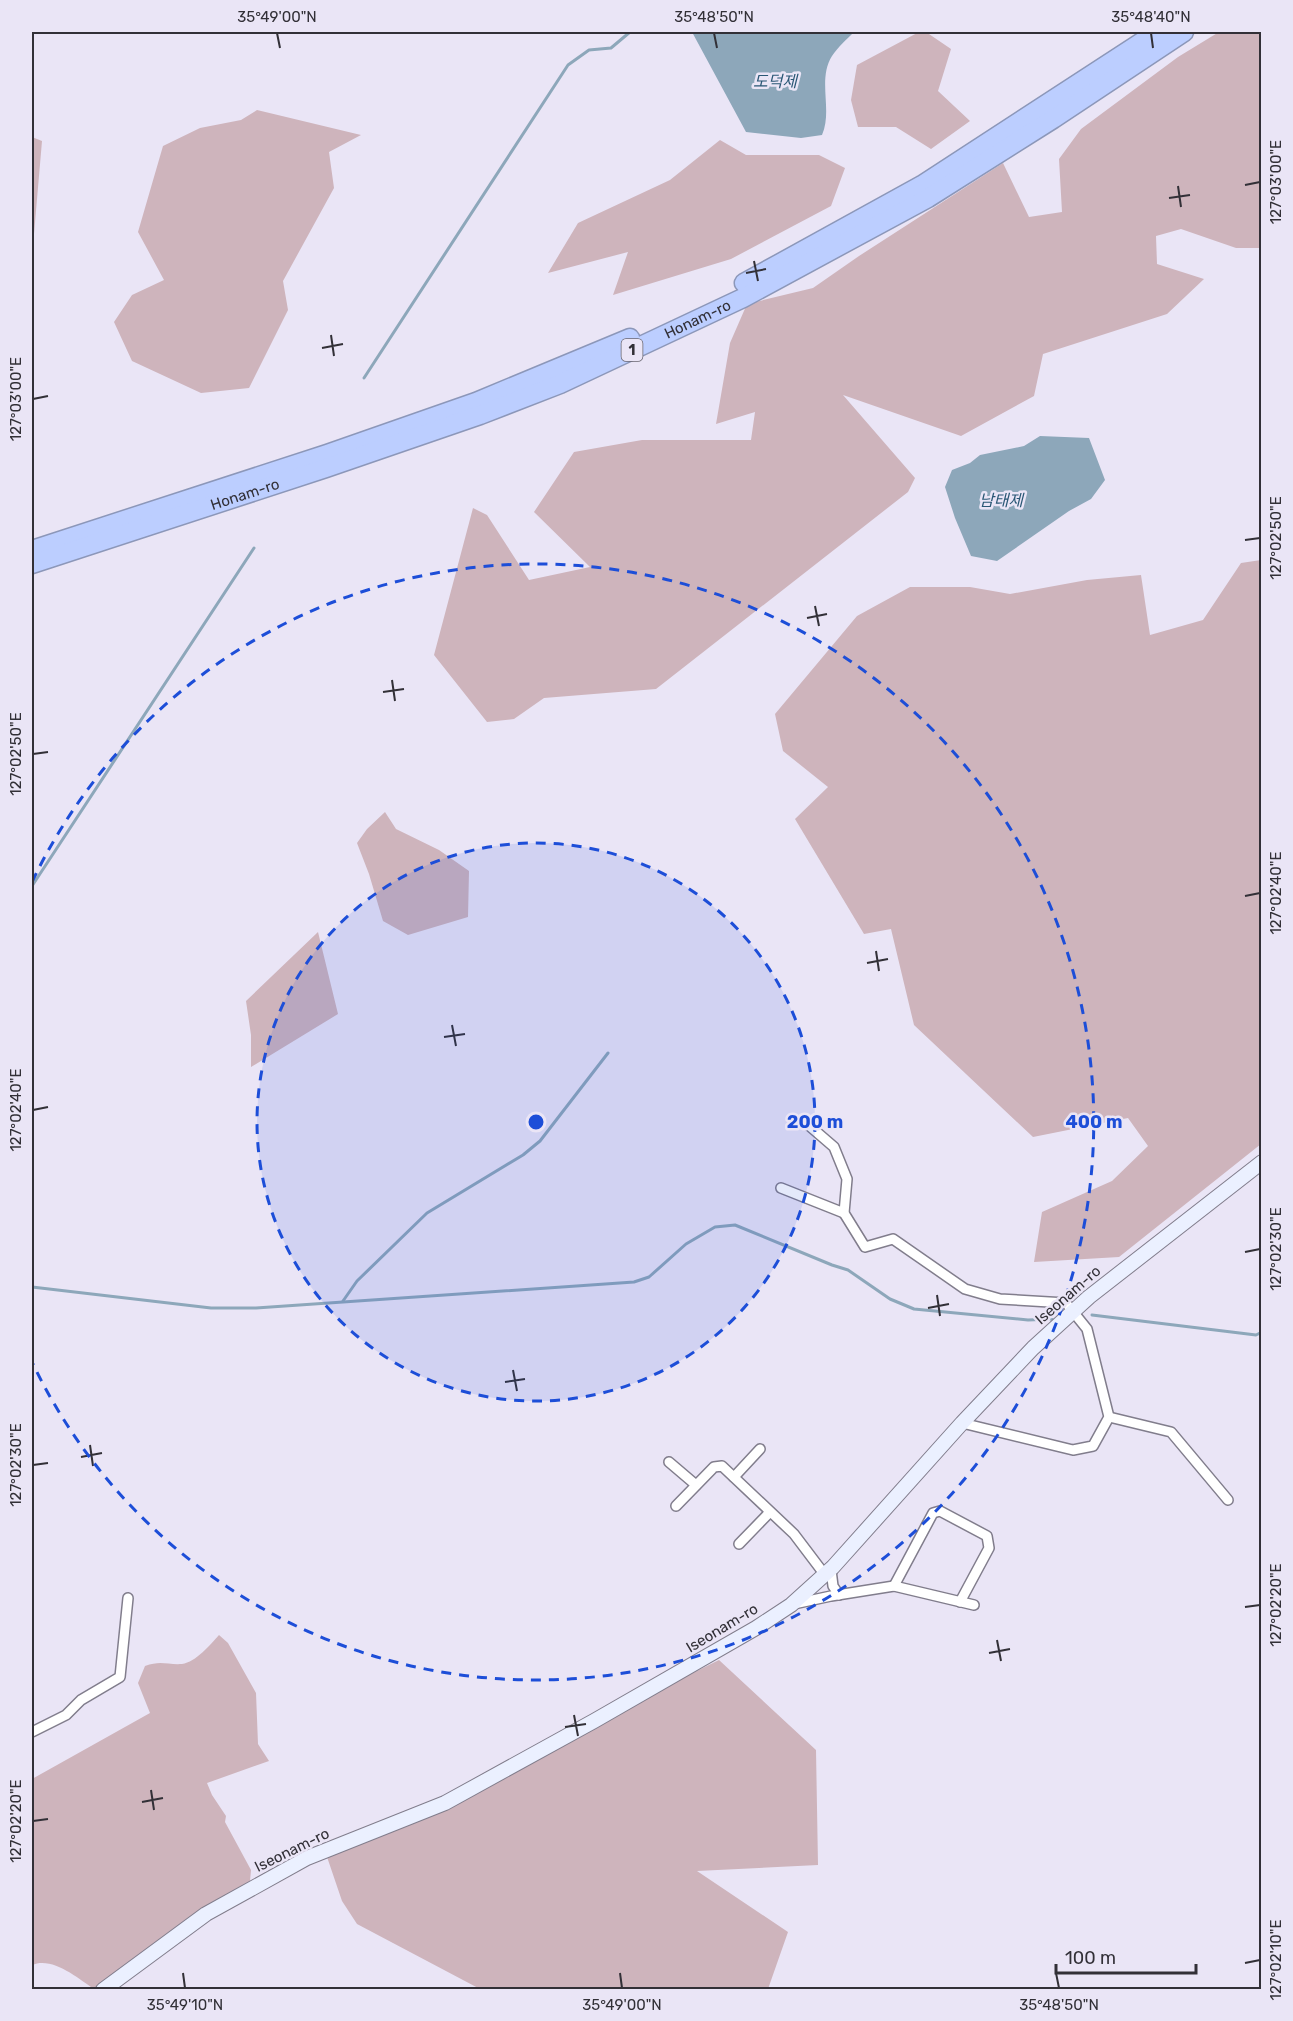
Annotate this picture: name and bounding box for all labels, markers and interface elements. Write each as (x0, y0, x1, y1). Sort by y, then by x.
text: 35°49'00"N (237, 8, 317, 26)
text: 35°48'50"N (674, 8, 754, 26)
text: 35°48'40"N (1111, 8, 1191, 26)
water label: 도덕제 (753, 72, 799, 91)
text: 127°03'00"E (1267, 140, 1285, 224)
street label: Honam-ro (661, 296, 734, 343)
road number: 1 (622, 339, 642, 361)
text: 127°03'00"E (7, 357, 25, 441)
street label: Honam-ro (208, 475, 282, 514)
water label: 남태제 (979, 491, 1025, 510)
text: 127°02'50"E (1267, 496, 1285, 580)
text: 127°02'50"E (7, 712, 25, 796)
text: 127°02'40"E (1267, 851, 1285, 935)
text: 127°02'40"E (7, 1068, 25, 1152)
text: 200 m (787, 1111, 843, 1133)
text: 400 m (1065, 1111, 1123, 1133)
centre of rings (526, 1112, 546, 1132)
text: 127°02'30"E (1267, 1207, 1285, 1291)
street label: Iseonam-ro (1032, 1262, 1104, 1328)
text: 127°02'30"E (7, 1423, 25, 1507)
text: 127°02'20"E (1267, 1563, 1285, 1647)
street label: Iseonam-ro (683, 1599, 761, 1657)
text: 127°02'20"E (7, 1779, 25, 1863)
street label: Iseonam-ro (252, 1824, 332, 1876)
text: 127°02'10"E (1267, 1920, 1285, 2001)
scale bar (1056, 1937, 1196, 1975)
text: 100 m (1065, 1947, 1116, 1969)
text: 35°49'10"N (147, 1996, 223, 2014)
text: 35°49'00"N (582, 1996, 662, 2014)
text: 35°48'50"N (1019, 1996, 1099, 2014)

